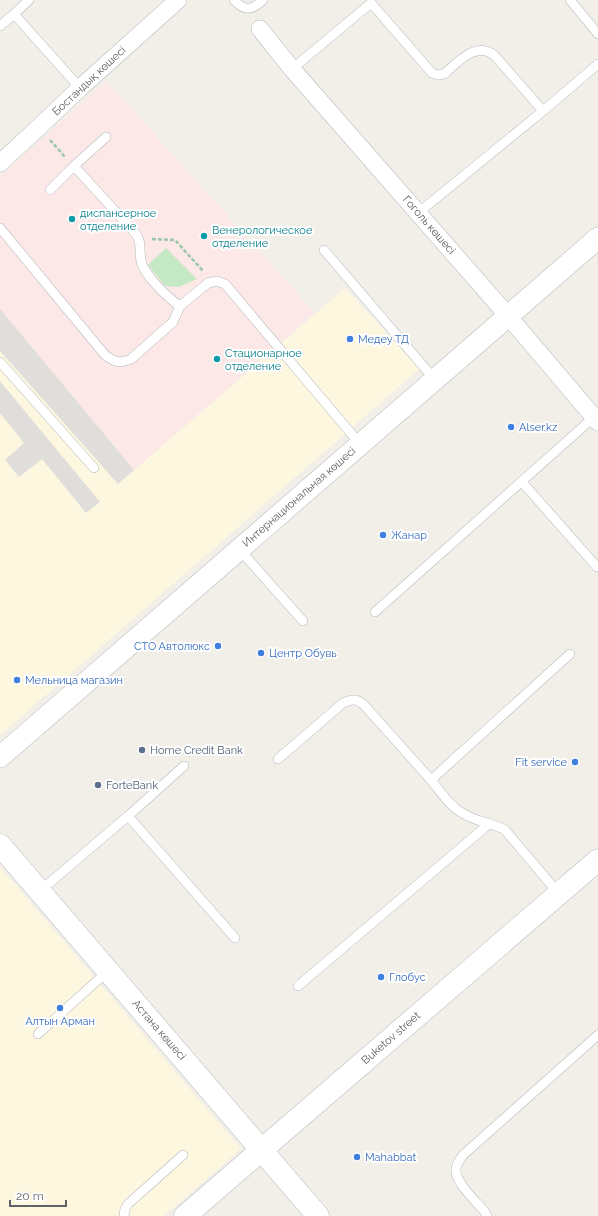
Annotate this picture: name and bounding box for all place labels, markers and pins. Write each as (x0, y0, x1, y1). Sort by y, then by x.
place label: диспансерное отделение (80, 207, 157, 233)
marker: диспансерное отделение (67, 214, 77, 224)
place label: Венерологическое отделение (212, 224, 313, 250)
marker: Венерологическое отделение (199, 231, 209, 241)
place label: Медеу ТД (358, 333, 409, 346)
marker: Медеу ТД (345, 334, 355, 344)
place label: Стационарное отделение (225, 347, 302, 373)
marker: Стационарное отделение (212, 354, 222, 364)
place label: Alser.kz (519, 421, 558, 434)
marker: Alser.kz (506, 422, 516, 432)
place label: Жанар (391, 529, 427, 542)
marker: Жанар (378, 530, 388, 540)
place label: СТО Автолюкс (134, 640, 210, 653)
marker: СТО Автолюкс (213, 641, 223, 651)
place label: Центр Обувь (269, 647, 337, 660)
marker: Центр Обувь (256, 648, 266, 658)
place label: Мельница магазин (25, 674, 123, 687)
marker: Мельница магазин (12, 675, 22, 685)
place label: Home Credit Bank (150, 744, 243, 757)
marker: Home Credit Bank (137, 745, 147, 755)
place label: Fit service (515, 756, 568, 769)
marker: Fit service (570, 757, 580, 767)
place label: ForteBank (106, 779, 158, 792)
marker: ForteBank (93, 780, 103, 790)
place label: Глобус (389, 971, 426, 984)
marker: Глобус (376, 972, 386, 982)
marker: Алтын Арман (55, 1003, 65, 1013)
place label: Алтын Арман (25, 1015, 95, 1028)
place label: Mahabbat (365, 1151, 417, 1164)
marker: Mahabbat (352, 1152, 362, 1162)

